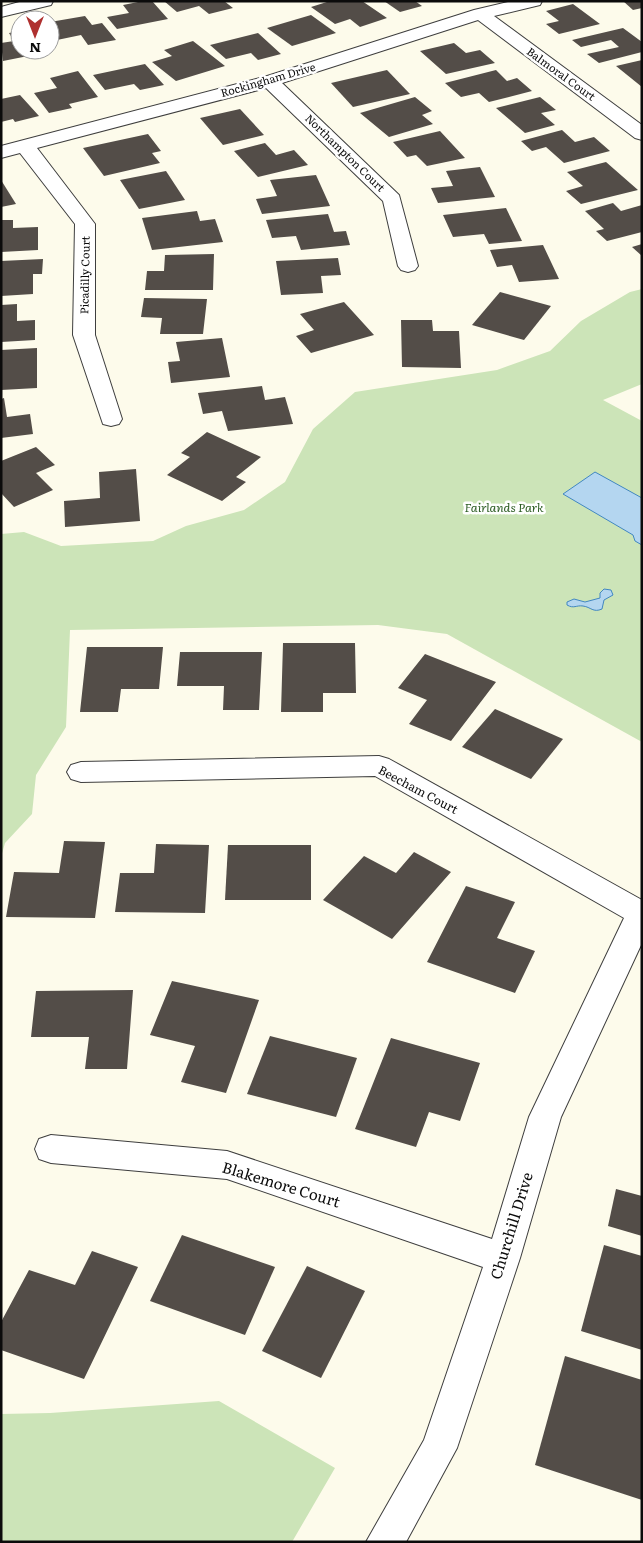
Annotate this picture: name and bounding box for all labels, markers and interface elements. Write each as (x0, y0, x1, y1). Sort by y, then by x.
north arrow (10, 10, 60, 60)
text: N (29, 39, 41, 59)
street label: Balmoral Court (524, 43, 600, 104)
street label: Rockingham Drive (218, 58, 317, 100)
street label: Northampton Court (302, 110, 390, 195)
street label: Picadilly Court (75, 235, 93, 314)
park label: Fairlands Park (464, 498, 544, 516)
street label: Beecham Court (375, 760, 462, 818)
street label: Blakemore Court (220, 1155, 343, 1212)
street label: Churchill Drive (483, 1169, 538, 1282)

